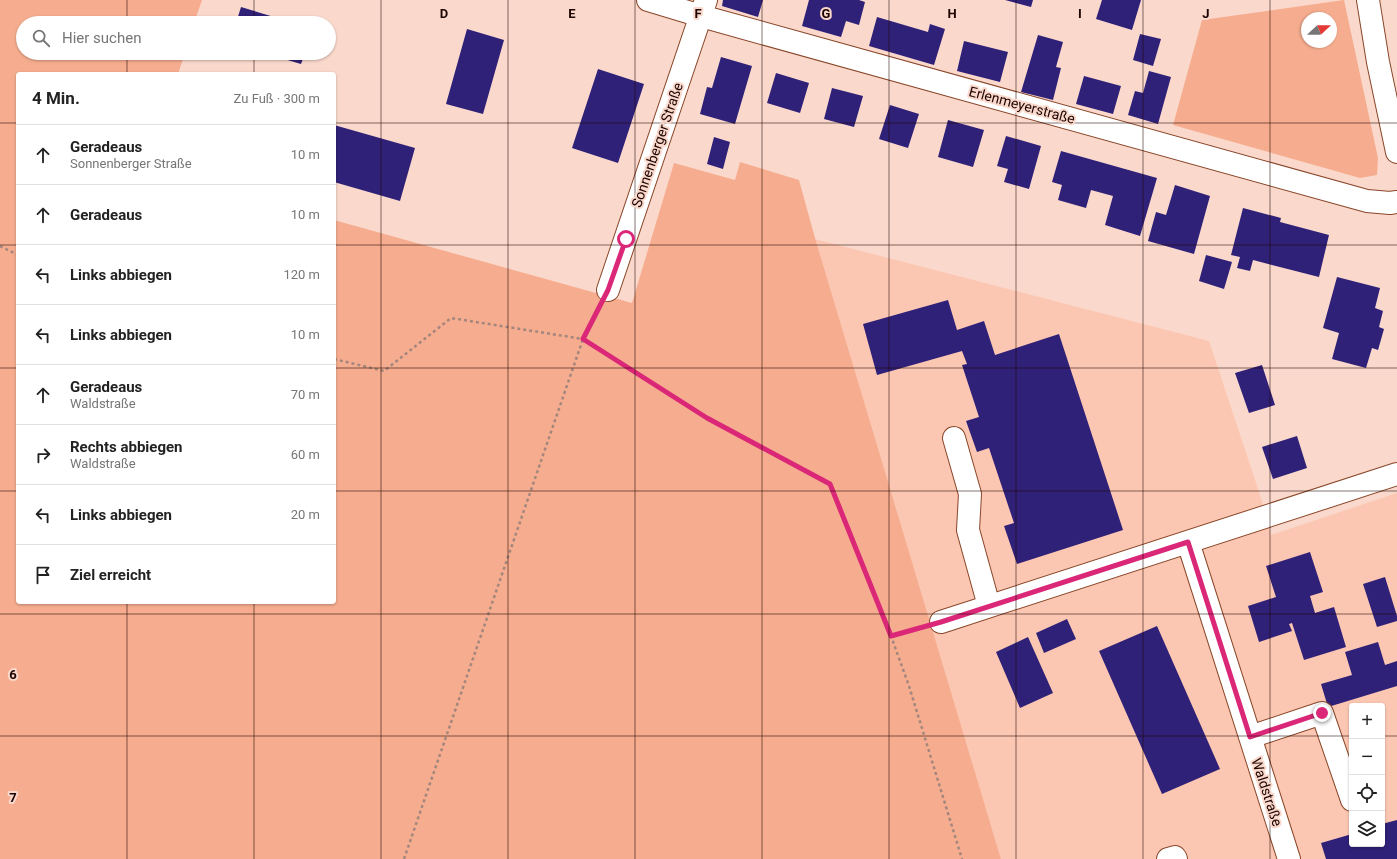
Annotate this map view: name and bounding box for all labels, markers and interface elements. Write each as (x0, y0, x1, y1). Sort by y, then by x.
text: D (440, 6, 448, 21)
text: E (568, 6, 576, 21)
text: F (694, 6, 702, 21)
text: G (822, 6, 831, 21)
text: H (947, 6, 957, 21)
text: I (1078, 6, 1082, 21)
text: J (1202, 6, 1210, 21)
north arrow (1301, 12, 1337, 48)
search box (16, 16, 336, 60)
icon: search (30, 27, 52, 49)
text: Hier suchen (62, 29, 141, 47)
street label: Sonnenberger Straße (628, 80, 686, 210)
street label: Erlenmeyerstraße (967, 83, 1077, 127)
text: 4 Min. (32, 88, 80, 108)
text: Zu Fuß · 300 m (234, 91, 320, 106)
text: Geradeaus (70, 138, 142, 156)
icon: ahead (32, 144, 54, 166)
text: 10 m (291, 147, 320, 162)
text: Sonnenberger Straße (70, 156, 192, 171)
icon: ahead (32, 204, 54, 226)
text: Geradeaus (70, 206, 142, 224)
text: 10 m (291, 207, 320, 222)
route start (617, 230, 635, 248)
icon: left (32, 264, 54, 286)
text: Links abbiegen (70, 266, 172, 284)
text: 120 m (283, 267, 320, 282)
icon: left (32, 324, 54, 346)
text: Links abbiegen (70, 326, 172, 344)
text: 10 m (291, 327, 320, 342)
text: Geradeaus (70, 378, 142, 396)
icon: ahead (32, 384, 54, 406)
text: 70 m (291, 387, 320, 402)
text: Waldstraße (70, 396, 136, 411)
text: Rechts abbiegen (70, 438, 183, 456)
icon: right (32, 444, 54, 466)
text: 60 m (291, 447, 320, 462)
text: Waldstraße (70, 456, 136, 471)
icon: left (32, 504, 54, 526)
text: Links abbiegen (70, 506, 172, 524)
text: 20 m (291, 507, 320, 522)
icon: arrive (32, 564, 54, 586)
text: Ziel erreicht (70, 566, 151, 584)
text: 6 (9, 667, 17, 682)
map controls (1349, 703, 1385, 847)
button: + (1349, 703, 1385, 739)
route end (1313, 704, 1331, 722)
button: − (1349, 739, 1385, 775)
street label: Waldstraße (1248, 756, 1286, 828)
button: locate (1349, 775, 1385, 811)
text: 7 (9, 790, 17, 805)
button: layers (1349, 811, 1385, 847)

